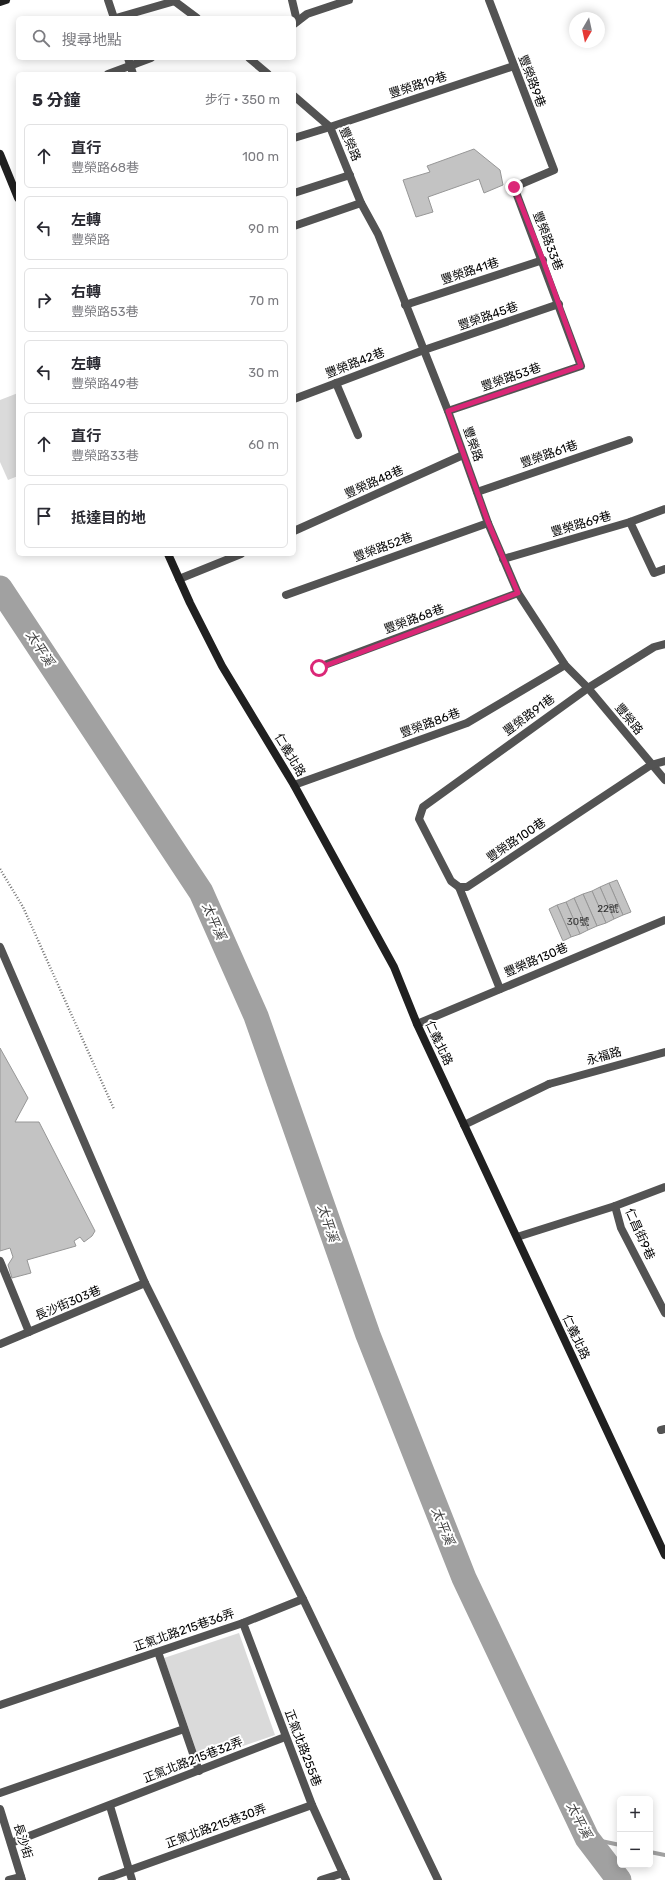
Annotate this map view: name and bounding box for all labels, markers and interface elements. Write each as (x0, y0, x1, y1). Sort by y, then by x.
north arrow (569, 12, 605, 48)
search box (16, 16, 296, 60)
icon: search (30, 27, 52, 49)
text: 搜尋地點 (62, 31, 122, 49)
street label: 豐榮路9巷 (516, 53, 548, 109)
street label: 豐榮路19巷 (387, 69, 449, 101)
text: 5 分鐘 (32, 90, 81, 110)
text: 步行 · 350 m (205, 92, 280, 107)
street label: 豐榮路 (337, 125, 363, 163)
text: 直行 (71, 139, 101, 157)
icon: ahead (33, 145, 55, 167)
text: 100 m (242, 149, 279, 164)
text: 豐榮路68巷 (71, 160, 139, 175)
route end (505, 178, 523, 196)
street label: 豐榮路33巷 (530, 209, 566, 273)
text: 左轉 (71, 211, 101, 229)
icon: left (33, 217, 55, 239)
text: 90 m (248, 221, 279, 236)
text: 豐榮路 (71, 232, 110, 247)
street label: 豐榮路41巷 (439, 255, 501, 287)
text: 右轉 (71, 283, 101, 301)
icon: right (33, 289, 55, 311)
text: 70 m (249, 293, 279, 308)
street label: 豐榮路45巷 (456, 299, 520, 333)
text: 豐榮路53巷 (71, 304, 139, 319)
street label: 豐榮路42巷 (323, 345, 387, 381)
text: 左轉 (71, 355, 101, 373)
street label: 豐榮路53巷 (479, 360, 543, 394)
icon: left (33, 361, 55, 383)
text: 30 m (248, 365, 279, 380)
text: 豐榮路49巷 (71, 376, 139, 391)
street label: 豐榮路 (461, 425, 485, 463)
text: 直行 (71, 427, 101, 445)
icon: ahead (33, 433, 55, 455)
text: 60 m (248, 437, 279, 452)
street label: 豐榮路61巷 (518, 438, 580, 470)
text: 豐榮路33巷 (71, 448, 139, 463)
street label: 豐榮路48巷 (342, 463, 406, 501)
icon: arrive (33, 505, 55, 527)
text: 抵達目的地 (71, 509, 146, 527)
street label: 豐榮路69巷 (549, 509, 613, 539)
street label: 豐榮路52巷 (351, 530, 415, 564)
street label: 豐榮路68巷 (382, 602, 446, 636)
water label: 太平溪 (23, 628, 58, 670)
route start (310, 659, 328, 677)
street label: 豐榮路91巷 (501, 692, 557, 738)
street label: 豐榮路 (612, 701, 646, 737)
street label: 豐榮路86巷 (398, 706, 462, 740)
street label: 仁義北路 (272, 731, 308, 779)
street label: 豐榮路100巷 (484, 815, 548, 865)
water label: 太平溪 (199, 900, 230, 944)
house number: 22號 (597, 903, 619, 915)
house number: 30號 (567, 916, 589, 928)
street label: 豐榮路130巷 (502, 940, 570, 980)
street label: 仁義北路 (423, 1018, 455, 1068)
street label: 永福路 (585, 1044, 623, 1068)
water label: 太平溪 (315, 1202, 342, 1246)
street label: 仁昌街9巷 (622, 1206, 658, 1262)
street label: 長沙街303巷 (33, 1283, 103, 1323)
street label: 仁義北路 (560, 1312, 592, 1362)
water label: 太平溪 (429, 1505, 458, 1549)
street label: 正氣北路215巷36弄 (132, 1606, 236, 1654)
street label: 正氣北路255巷 (282, 1708, 324, 1788)
street label: 正氣北路215巷32弄 (141, 1735, 245, 1785)
map controls (617, 1796, 653, 1868)
button: + (617, 1796, 653, 1832)
water label: 太平溪 (563, 1799, 595, 1843)
street label: 正氣北路215巷30弄 (164, 1801, 268, 1851)
street label: 長沙街 (11, 1822, 35, 1860)
button: − (617, 1832, 653, 1868)

